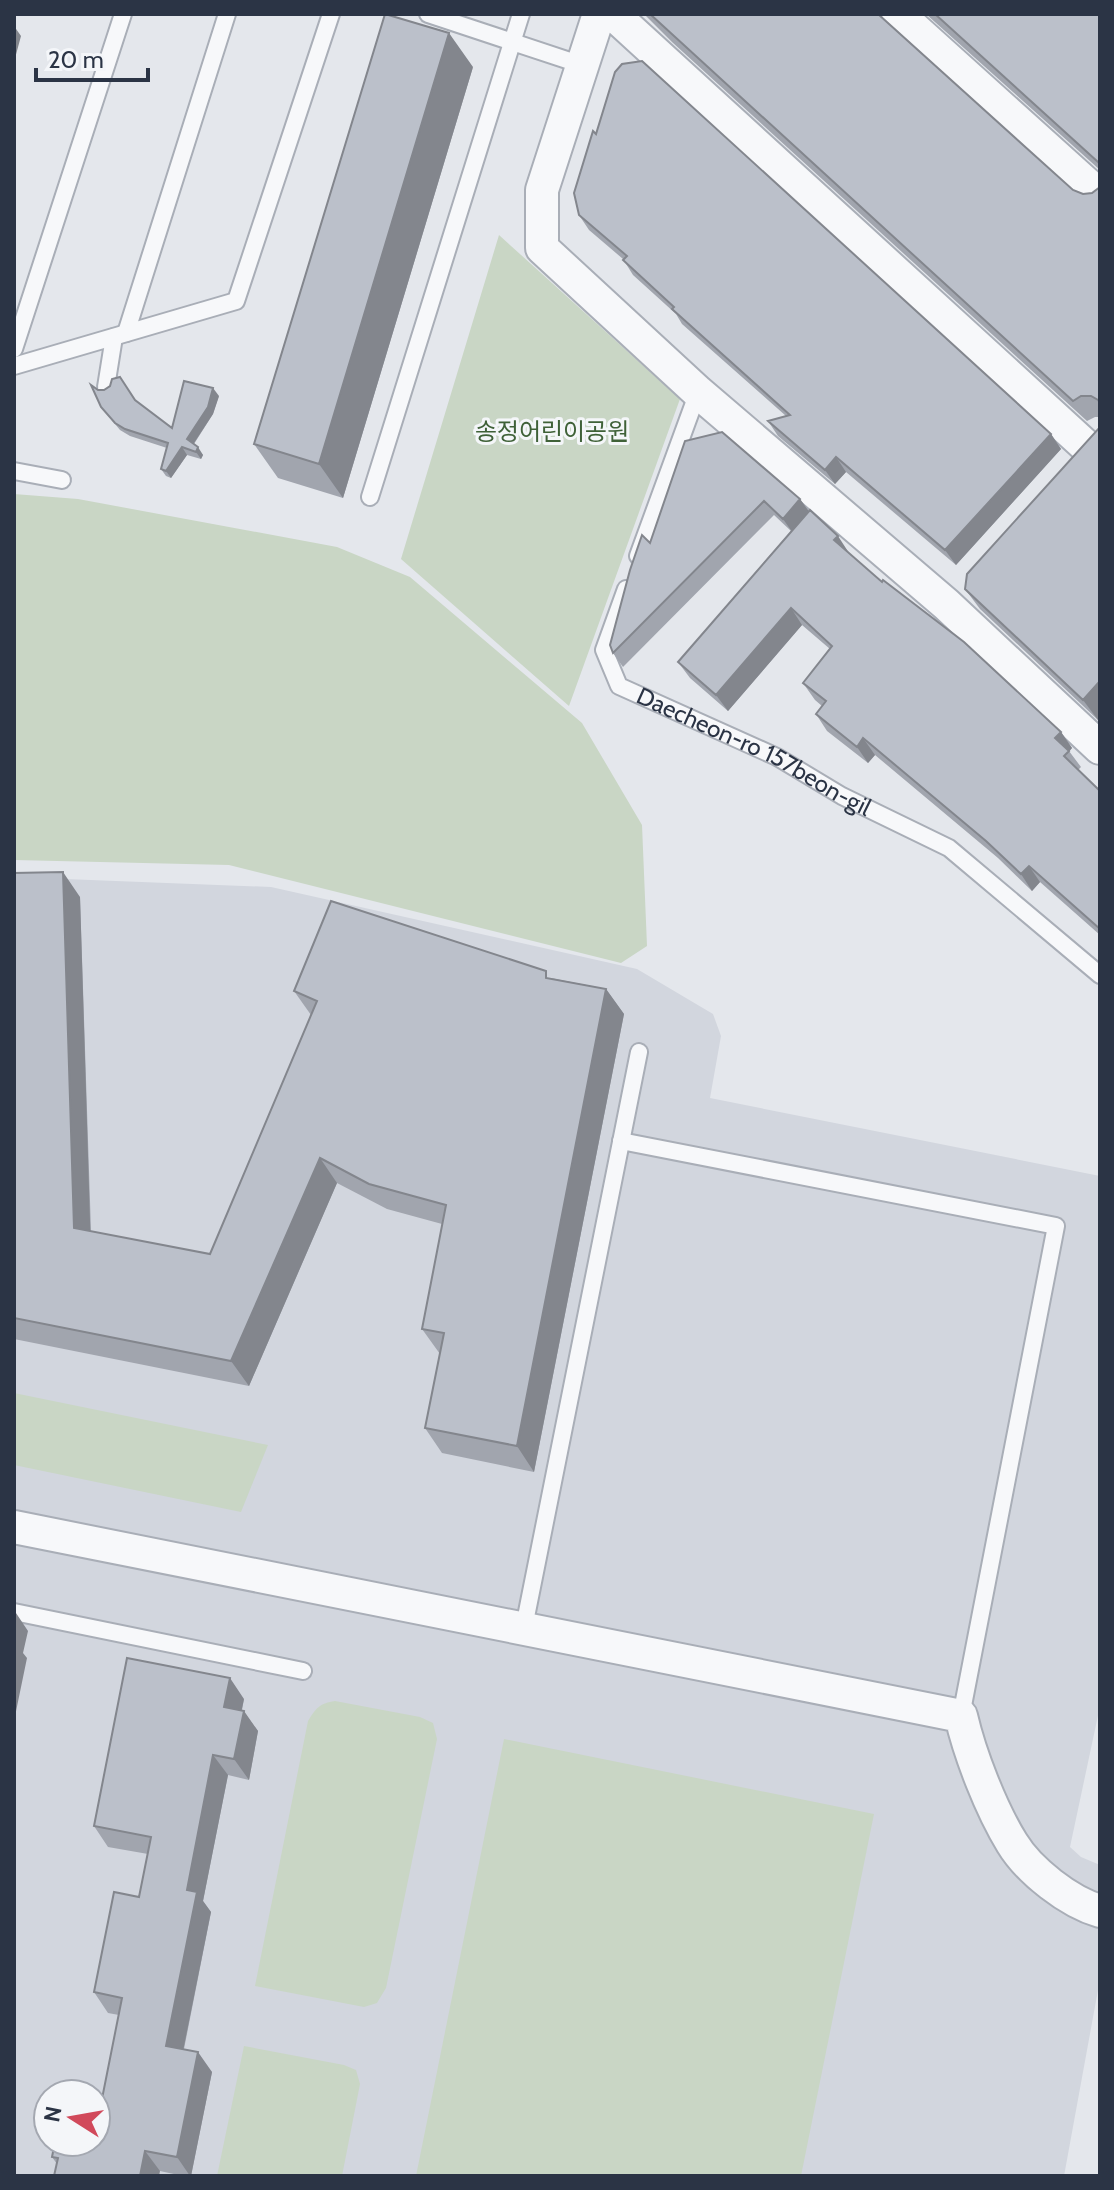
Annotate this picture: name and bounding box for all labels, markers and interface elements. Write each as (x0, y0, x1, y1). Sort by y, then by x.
scale bar (36, 32, 148, 82)
text: 20 m (48, 45, 104, 74)
park label: 송정어린이공원 (475, 417, 629, 446)
street label: Daecheon-ro 157beon-gil (632, 681, 876, 822)
north arrow (32, 2078, 112, 2158)
text: N (38, 2104, 68, 2124)

